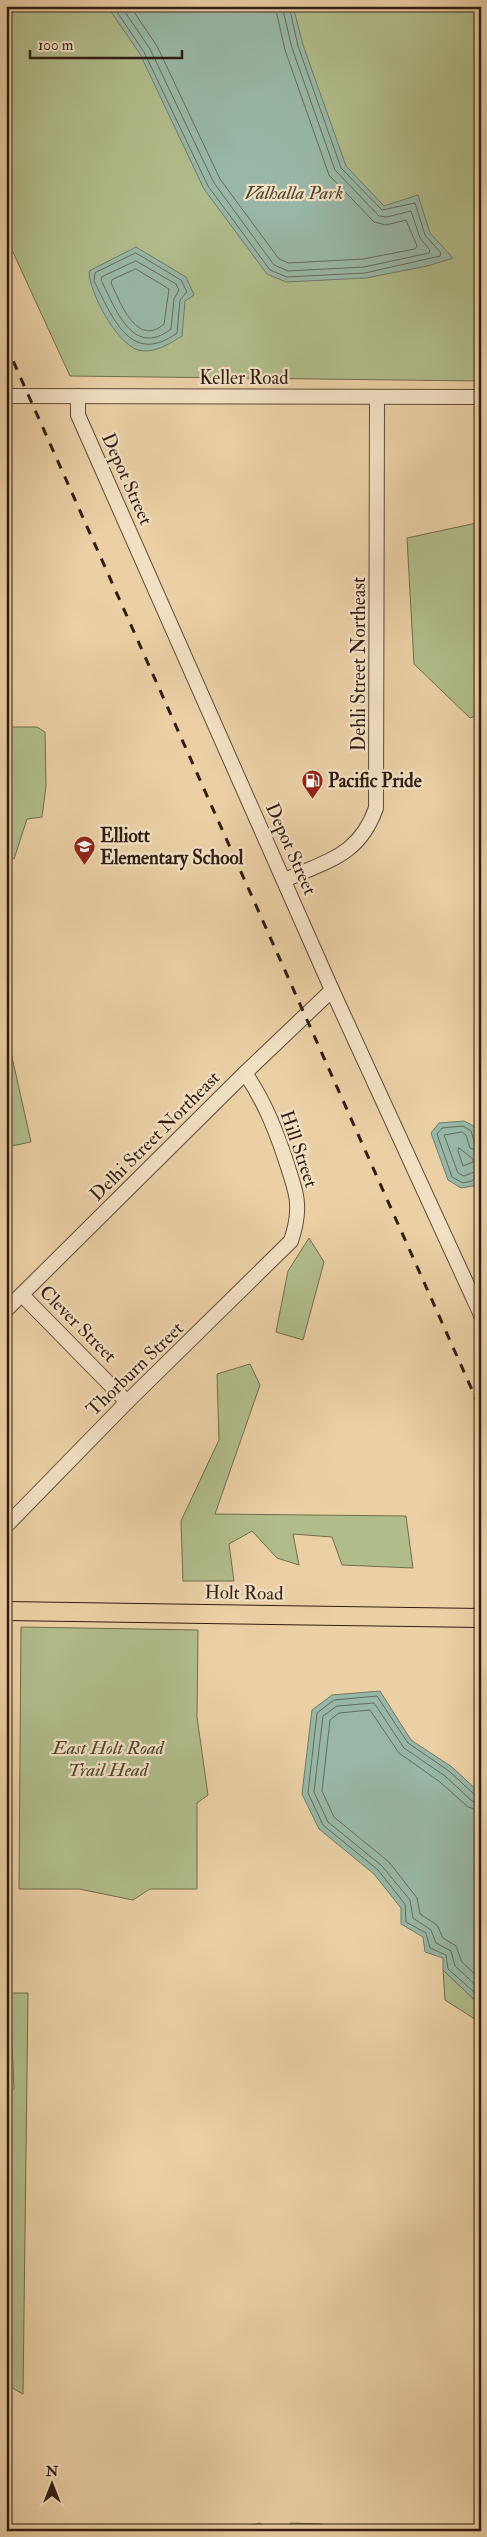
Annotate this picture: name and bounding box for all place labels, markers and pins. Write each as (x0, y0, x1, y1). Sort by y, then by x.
fuel station icon: Pacific Pride (300, 769, 324, 800)
place label: Pacific Pride (328, 769, 422, 793)
place label: Elliott Elementary School (100, 824, 244, 871)
school or university icon: Elliott Elementary School (72, 835, 96, 866)

